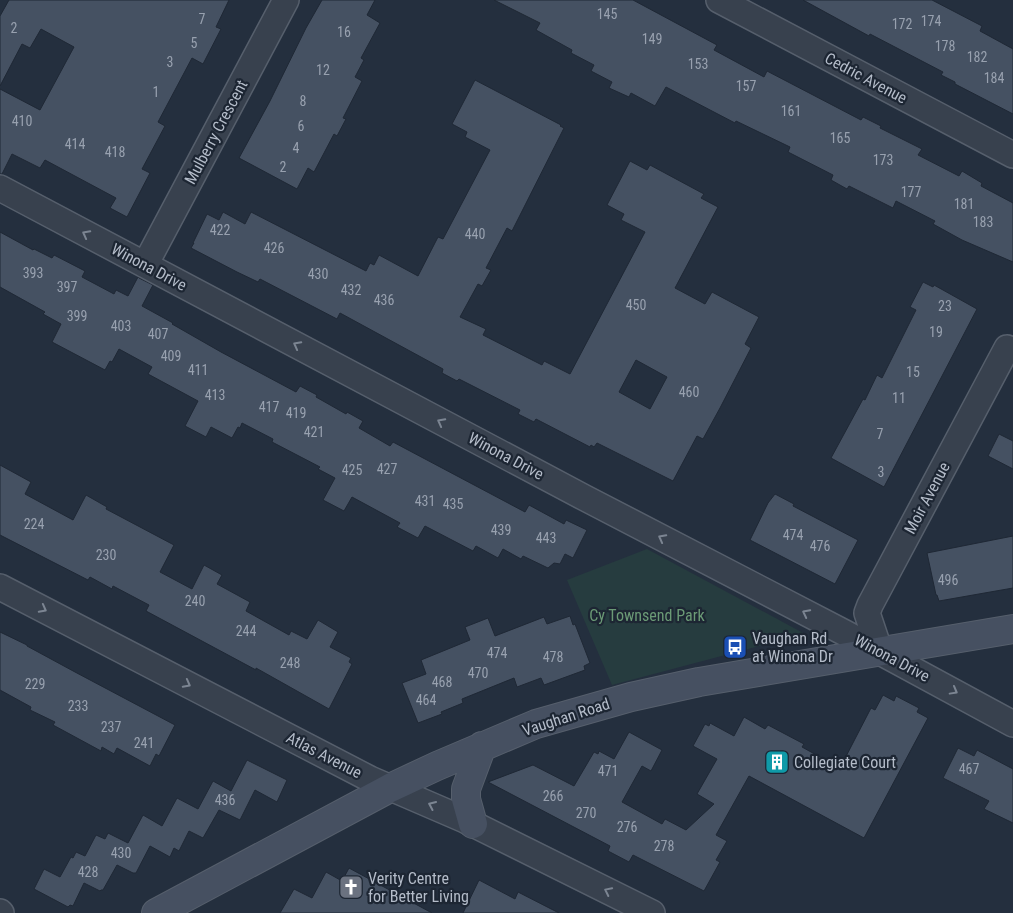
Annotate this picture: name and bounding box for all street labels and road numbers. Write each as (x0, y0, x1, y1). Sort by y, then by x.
street label: Cedric Avenue (822, 48, 910, 108)
street label: Mulberry Crescent (181, 77, 252, 187)
street label: Winona Drive (108, 239, 190, 295)
street label: Winona Drive (465, 428, 547, 484)
street label: Moir Avenue (900, 459, 954, 537)
street label: Winona Drive (851, 630, 933, 686)
street label: Vaughan Road (520, 694, 612, 740)
street label: Atlas Avenue (283, 728, 365, 782)

